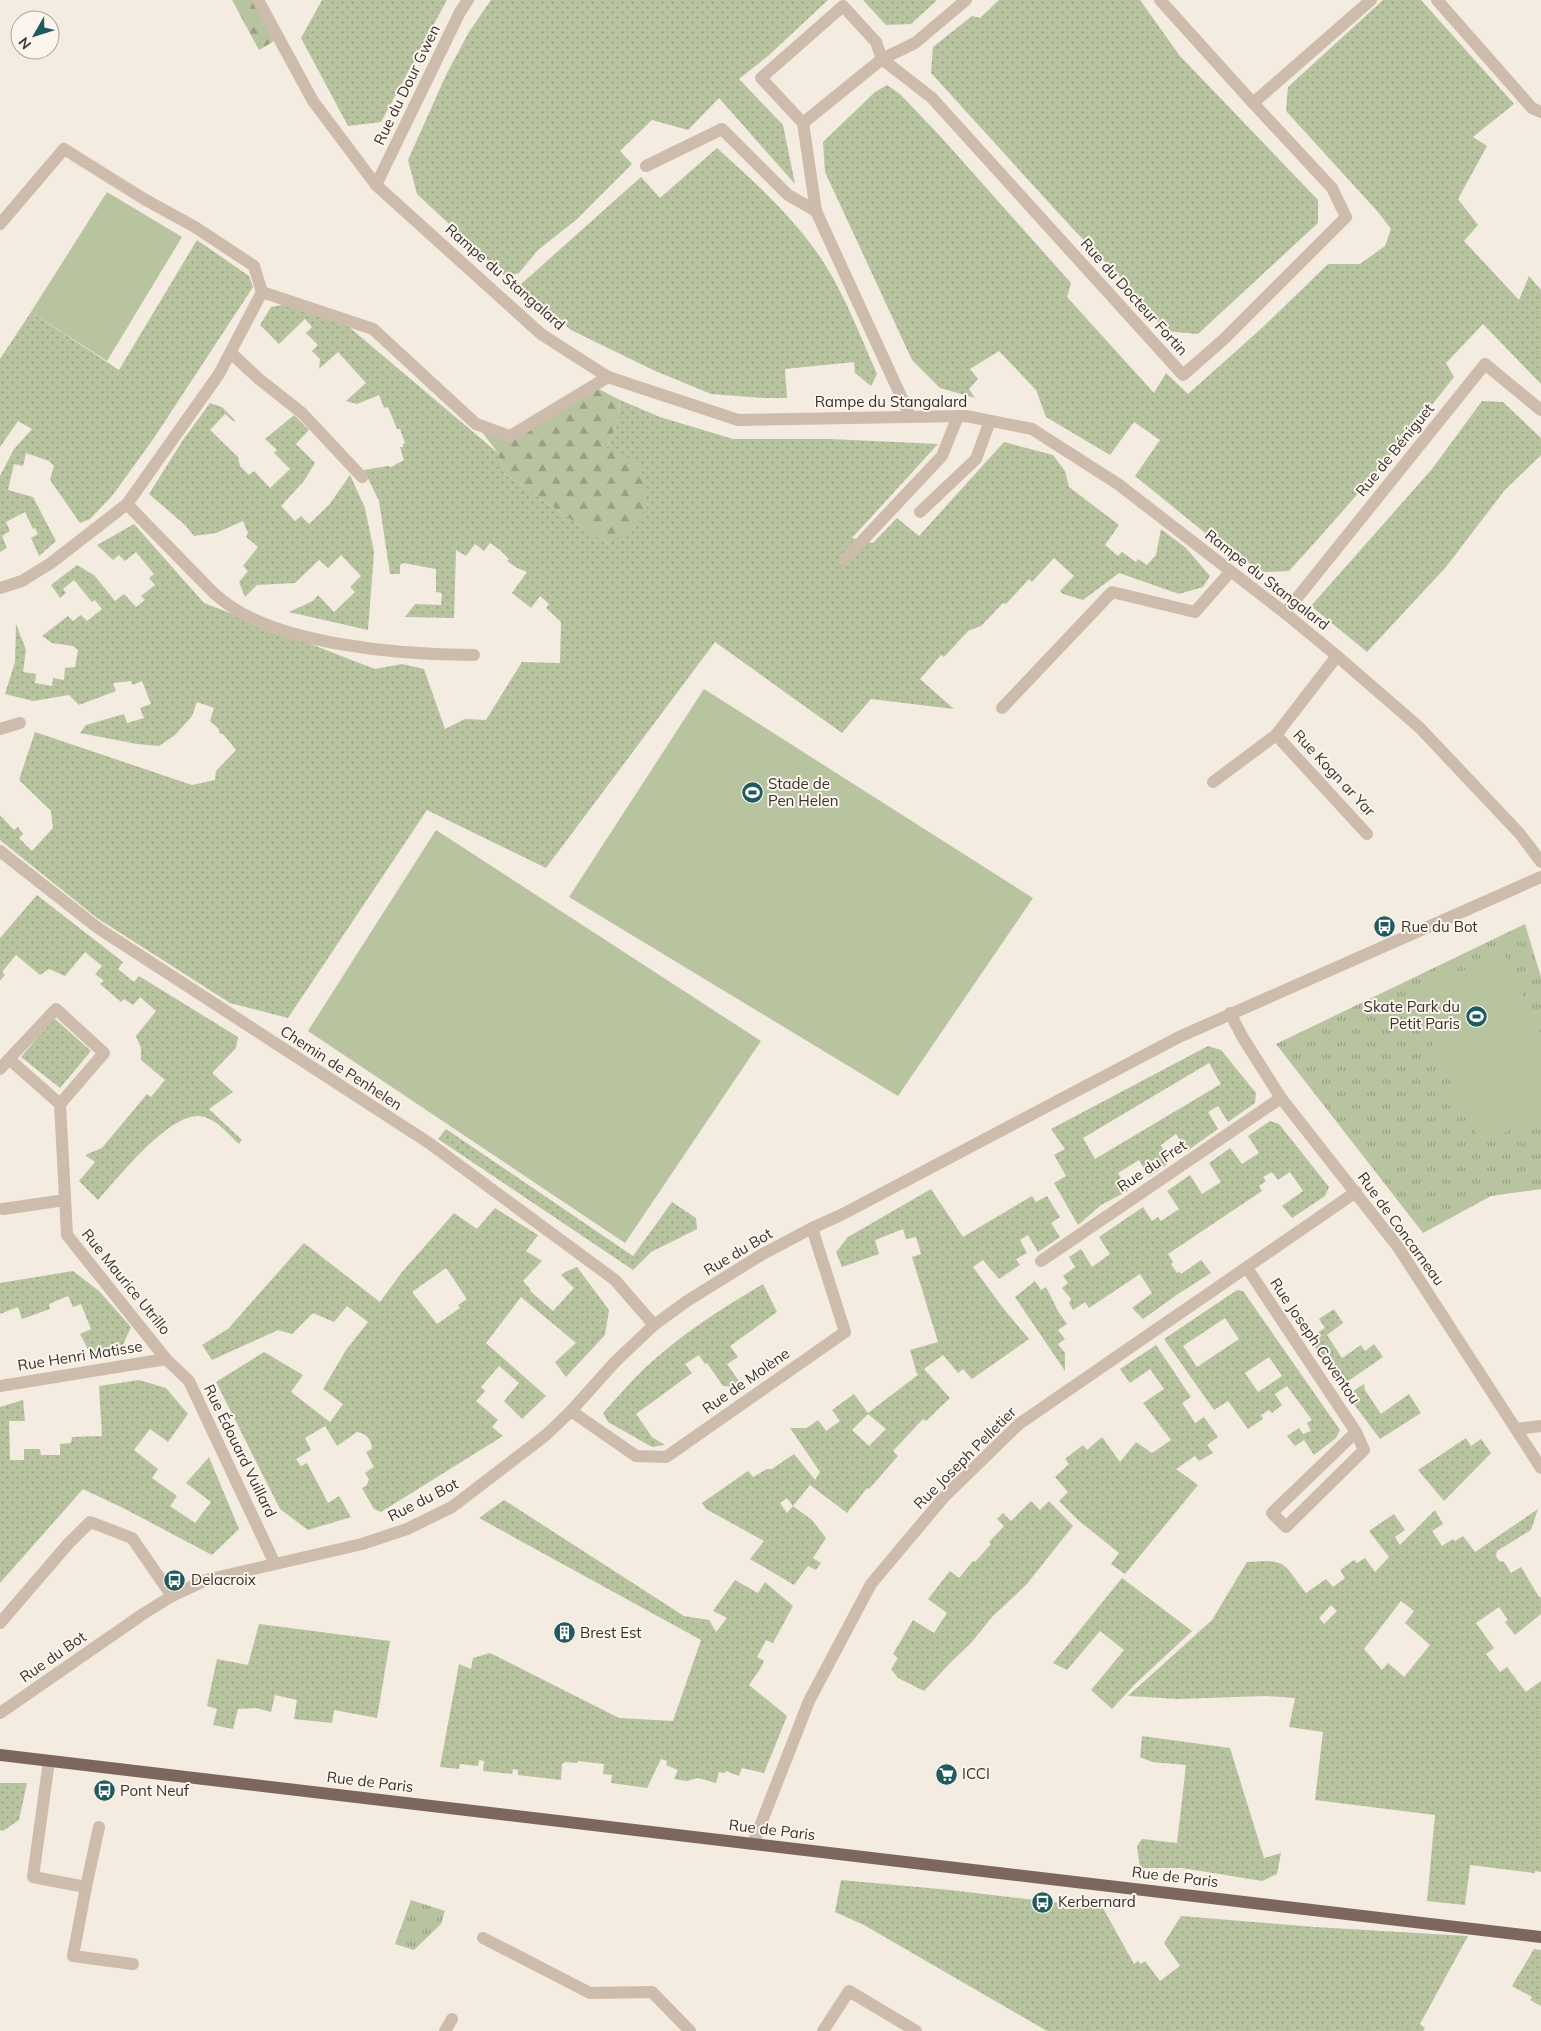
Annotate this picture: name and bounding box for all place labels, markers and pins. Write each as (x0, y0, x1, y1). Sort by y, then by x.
place label: Stade de Pen Helen (768, 774, 838, 810)
sports icon: Stade de Pen Helen (740, 781, 764, 805)
bus stop icon: Rue du Bot (1373, 915, 1397, 939)
place label: Rue du Bot (1401, 917, 1478, 936)
place label: Skate Park du Petit Paris (1364, 997, 1460, 1033)
sports icon: Skate Park du Petit Paris (1464, 1004, 1488, 1028)
bus stop icon: Delacroix (163, 1568, 187, 1592)
place label: Delacroix (191, 1570, 256, 1589)
building icon: Brest Est (552, 1621, 576, 1645)
place label: Brest Est (580, 1623, 642, 1642)
supermarket icon: ICCI (934, 1762, 958, 1786)
place label: ICCI (962, 1764, 990, 1783)
bus stop icon: Pont Neuf (92, 1779, 116, 1803)
place label: Pont Neuf (120, 1781, 190, 1800)
bus stop icon: Kerbernard (1030, 1890, 1054, 1914)
place label: Kerbernard (1058, 1892, 1136, 1911)

